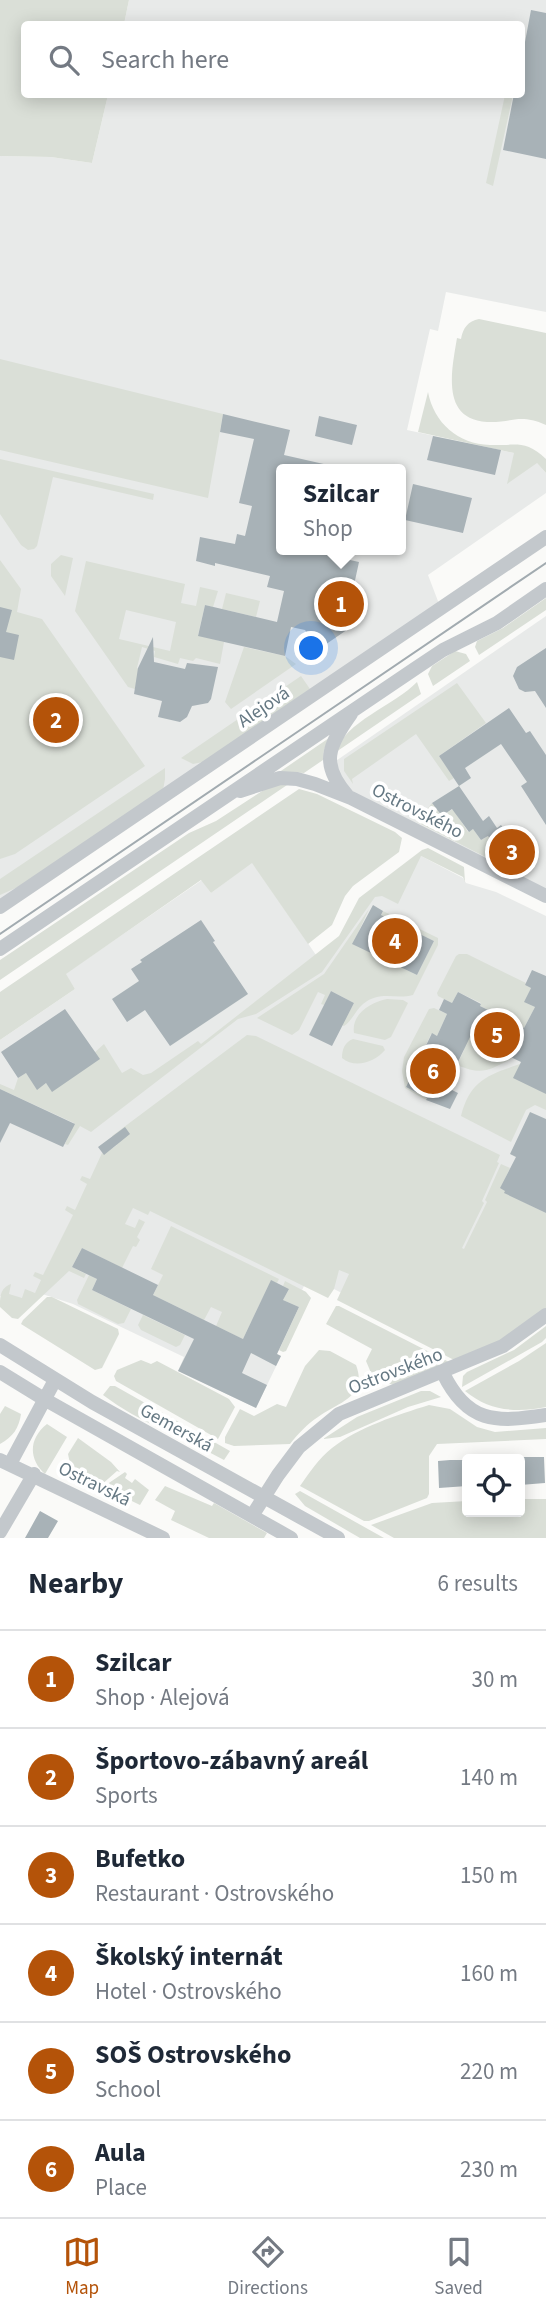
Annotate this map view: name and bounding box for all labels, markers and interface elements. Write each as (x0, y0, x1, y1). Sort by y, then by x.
search box (21, 21, 525, 98)
icon: search (45, 41, 83, 79)
text: Search here (101, 41, 229, 78)
popup (276, 464, 406, 555)
text: Szilcar (303, 475, 379, 512)
text: Shop (303, 512, 353, 545)
pin: 1 (318, 578, 364, 630)
your location (294, 631, 328, 665)
street label: Alejová (232, 680, 295, 735)
pin: 2 (33, 694, 79, 746)
street label: Ostrovského (367, 777, 468, 846)
pin: 3 (489, 826, 535, 878)
pin: 4 (372, 915, 418, 967)
pin: 5 (474, 1009, 520, 1061)
pin: 6 (410, 1045, 456, 1097)
street label: Ostrovského (344, 1341, 447, 1402)
street label: Gemerská (135, 1397, 218, 1459)
map controls (462, 1454, 525, 1517)
button: locate (462, 1454, 525, 1517)
street label: Ostravská (53, 1455, 135, 1514)
text: Nearby (28, 1562, 123, 1605)
text: 6 results (438, 1567, 518, 1600)
text: Szilcar (95, 1644, 172, 1681)
text: 1 (45, 1663, 57, 1696)
text: 30 m (471, 1663, 518, 1696)
text: Shop · Alejová (95, 1681, 230, 1714)
text: Športovo-zábavný areál (95, 1742, 368, 1779)
text: 2 (45, 1761, 57, 1794)
text: 140 m (460, 1761, 518, 1794)
text: Sports (95, 1779, 158, 1812)
text: Bufetko (95, 1840, 185, 1877)
text: 3 (45, 1859, 57, 1892)
text: 150 m (460, 1859, 518, 1892)
text: Restaurant · Ostrovského (95, 1877, 334, 1910)
text: Školský internát (95, 1938, 283, 1975)
text: 4 (45, 1957, 57, 1990)
text: 160 m (460, 1957, 518, 1990)
text: Hotel · Ostrovského (95, 1975, 282, 2008)
text: SOŠ Ostrovského (95, 2036, 291, 2073)
text: 5 (45, 2055, 57, 2088)
text: 220 m (460, 2055, 518, 2088)
text: School (95, 2073, 161, 2106)
text: Aula (95, 2134, 146, 2171)
text: 6 (45, 2153, 57, 2186)
text: 230 m (460, 2153, 518, 2186)
text: Place (95, 2171, 147, 2204)
tab: Map (63, 2233, 101, 2302)
tab: Directions (228, 2233, 308, 2302)
tab: Saved (434, 2233, 483, 2302)

